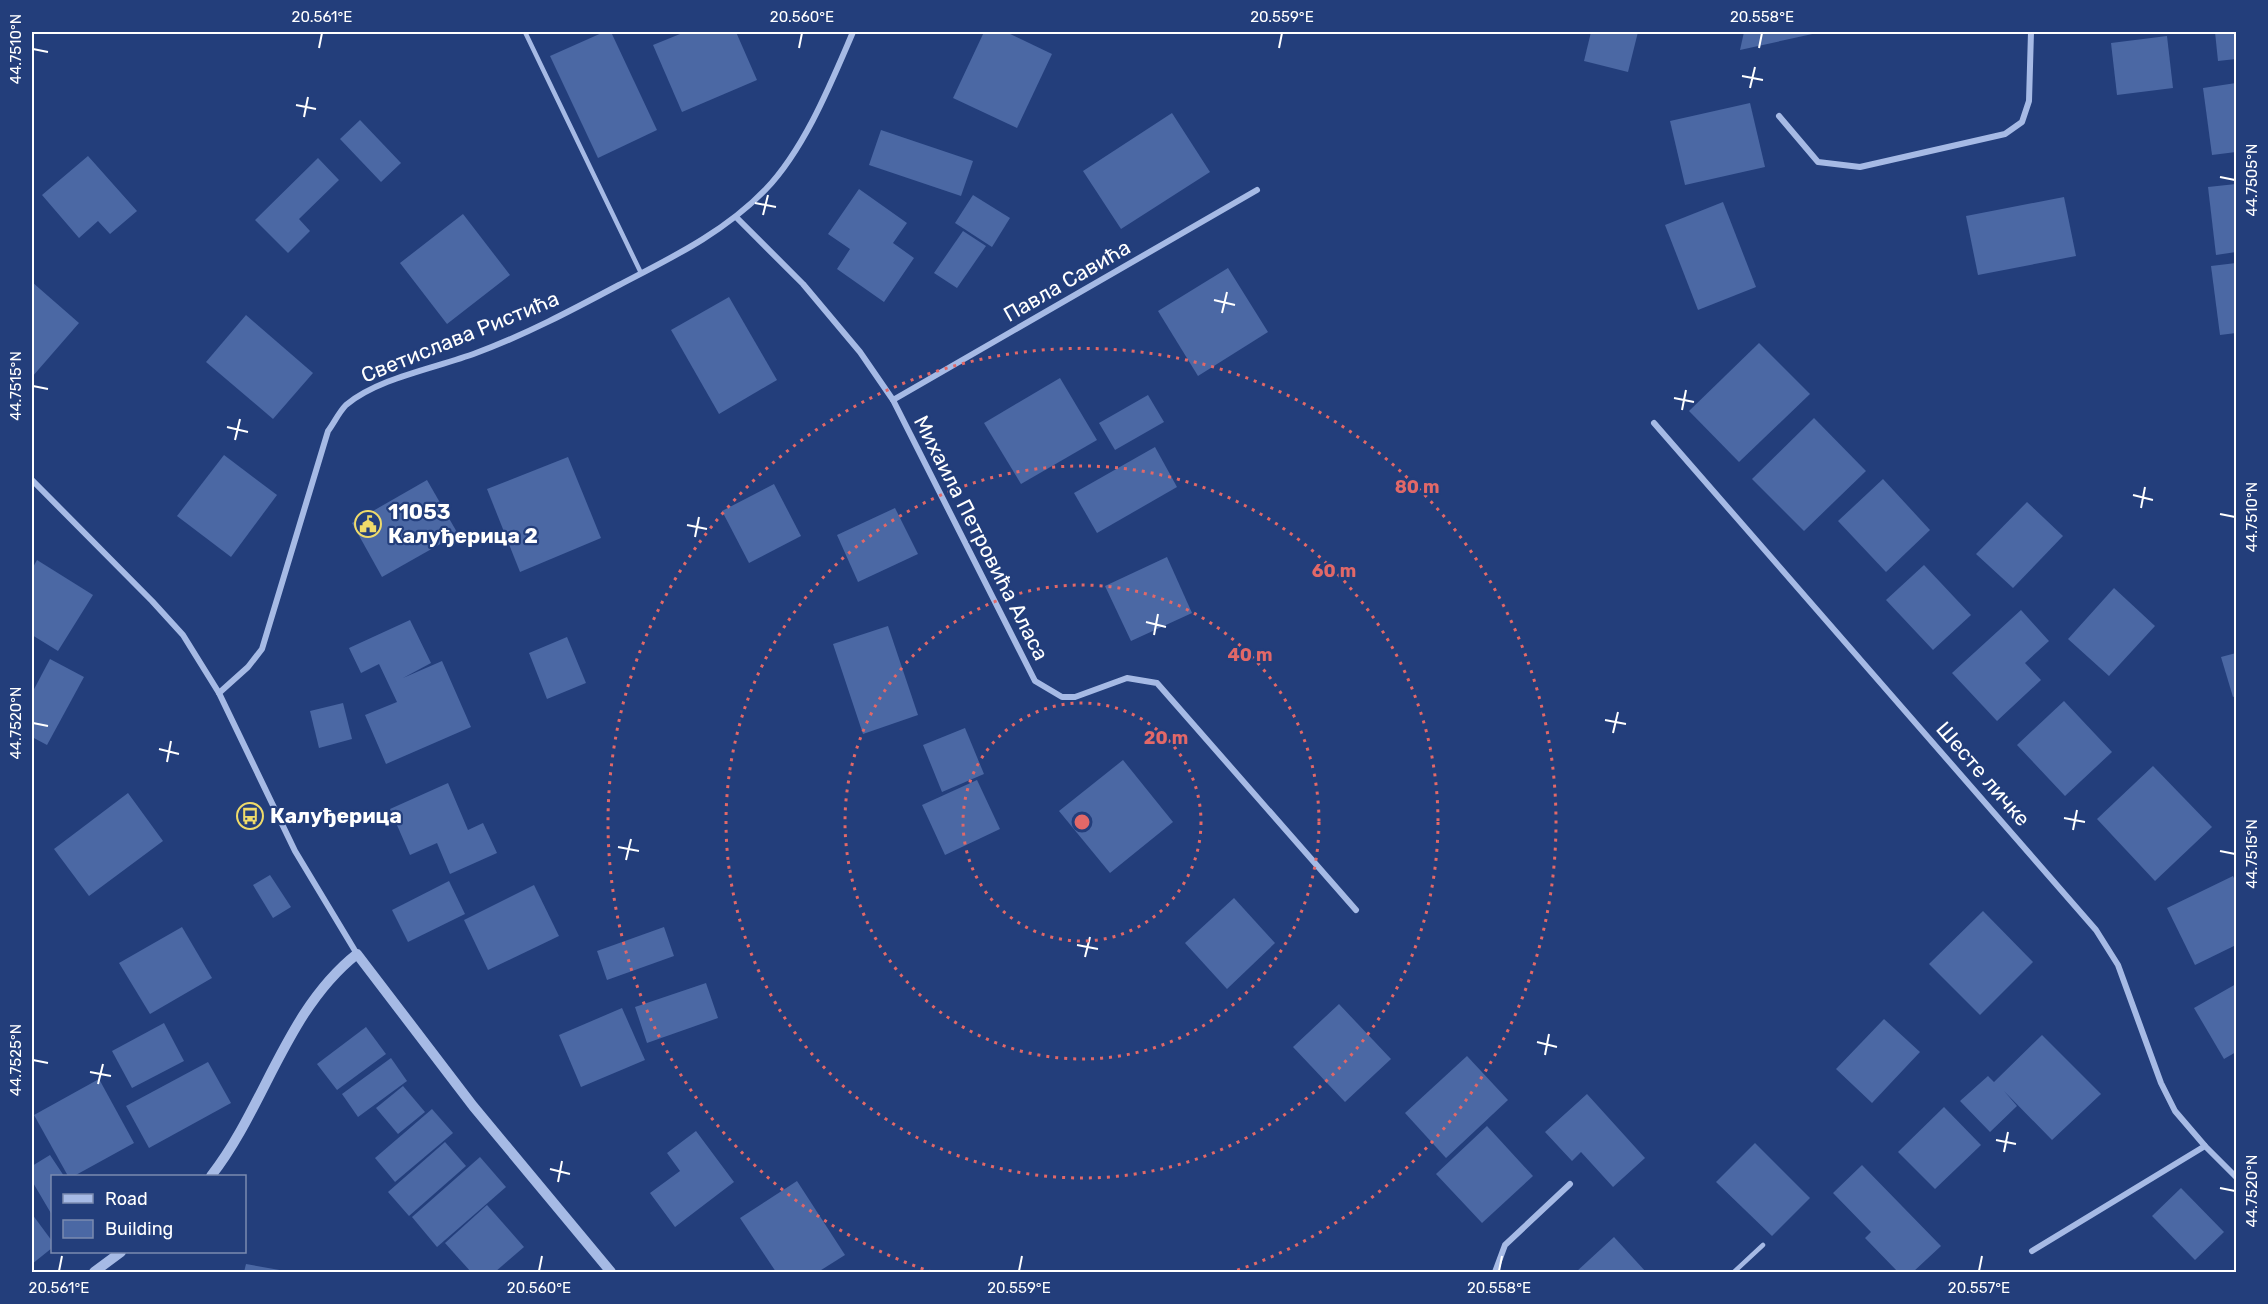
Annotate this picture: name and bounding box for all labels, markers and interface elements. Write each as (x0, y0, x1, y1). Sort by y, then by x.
text: 20.561°E (292, 8, 352, 26)
text: 20.560°E (770, 8, 834, 26)
text: 20.559°E (1250, 8, 1314, 26)
text: 20.558°E (1730, 8, 1794, 26)
text: 44.7510°N (7, 14, 25, 84)
text: 44.7505°N (2243, 143, 2261, 217)
street label: Павла Савића (999, 234, 1134, 327)
street label: Светислава Ристића (357, 285, 562, 388)
text: 44.7515°N (7, 351, 25, 421)
street label: Михаила Петровића Аласа (909, 411, 1054, 664)
text: 80 m (1395, 476, 1439, 498)
text: 44.7510°N (2243, 482, 2261, 552)
place label: 11053 Калуђерица 2 (388, 499, 538, 548)
public building icon: 11053 Калуђерица 2 (353, 509, 383, 539)
text: 60 m (1312, 560, 1356, 582)
text: 40 m (1228, 644, 1272, 666)
text: 44.7520°N (7, 687, 25, 759)
street label: Шесте личке (1931, 716, 2036, 831)
text: 20 m (1144, 727, 1188, 749)
bus stop icon: Калуђерица (235, 801, 265, 831)
place label: Калуђерица (270, 803, 402, 828)
centre of rings (1072, 812, 1092, 832)
text: 44.7515°N (2243, 819, 2261, 889)
text: 44.7525°N (7, 1024, 25, 1096)
text: 44.7520°N (2243, 1155, 2261, 1227)
legend (51, 1175, 246, 1253)
text: Road (105, 1188, 148, 1210)
text: Building (105, 1218, 173, 1240)
text: 20.561°E (29, 1279, 89, 1297)
text: 20.560°E (507, 1279, 571, 1297)
text: 20.559°E (987, 1279, 1051, 1297)
text: 20.558°E (1467, 1279, 1531, 1297)
text: 20.557°E (1948, 1279, 2010, 1297)

